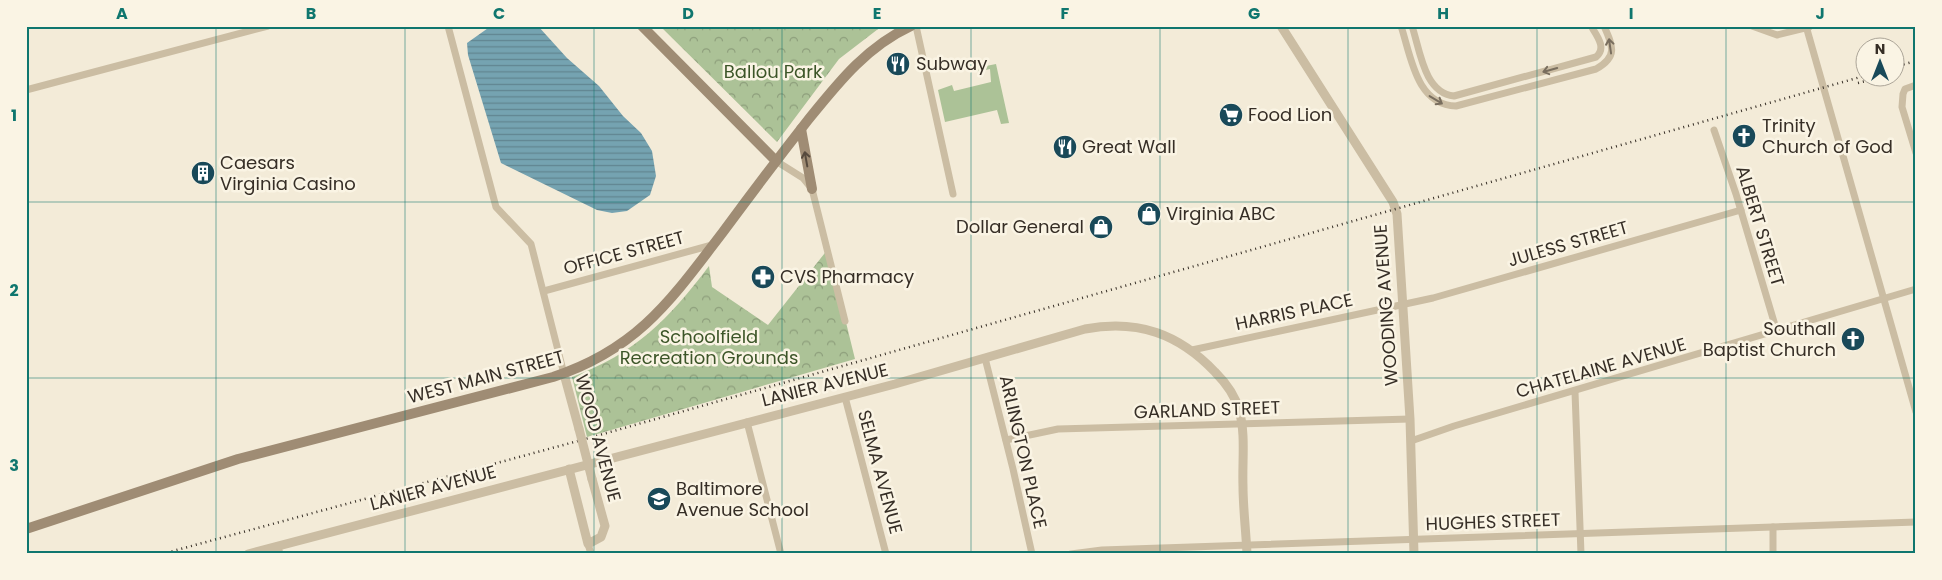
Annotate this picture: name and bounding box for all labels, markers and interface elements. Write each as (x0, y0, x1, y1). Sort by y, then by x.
text: A (116, 2, 128, 25)
text: B (306, 2, 316, 25)
text: C (493, 2, 505, 25)
text: D (682, 2, 694, 25)
text: E (873, 2, 881, 25)
text: F (1061, 2, 1070, 25)
text: G (1248, 2, 1260, 25)
text: H (1437, 2, 1449, 25)
text: I (1629, 2, 1633, 25)
text: J (1815, 2, 1825, 25)
one-way arrow (1605, 38, 1615, 54)
north arrow (1854, 38, 1904, 88)
text: N (1875, 39, 1885, 59)
restaurant icon: Subway (885, 51, 911, 77)
place label: Subway (916, 51, 987, 76)
park label: Ballou Park (724, 59, 823, 84)
one-way arrow (1542, 66, 1558, 76)
one-way arrow (1428, 95, 1442, 105)
supermarket icon: Food Lion (1218, 102, 1244, 128)
place label: Food Lion (1248, 102, 1332, 127)
text: 1 (11, 104, 17, 127)
place label: Trinity Church of God (1762, 113, 1893, 159)
church icon: Trinity Church of God (1731, 123, 1757, 149)
restaurant icon: Great Wall (1052, 134, 1078, 160)
place label: Great Wall (1082, 134, 1176, 159)
place label: Caesars Virginia Casino (220, 150, 356, 196)
one-way arrow (801, 152, 810, 168)
building icon: Caesars Virginia Casino (190, 160, 216, 186)
street label: ALBERT STREET (1730, 162, 1791, 290)
shop icon: Virginia ABC (1136, 201, 1162, 227)
place label: Virginia ABC (1166, 201, 1276, 226)
place label: Dollar General (956, 214, 1084, 239)
shop icon: Dollar General (1088, 214, 1114, 240)
street label: JULESS STREET (1505, 214, 1631, 273)
street label: WOODING AVENUE (1367, 223, 1404, 387)
street label: OFFICE STREET (561, 224, 687, 281)
pharmacy icon: CVS Pharmacy (750, 264, 776, 290)
place label: CVS Pharmacy (780, 264, 914, 289)
text: 2 (9, 279, 19, 302)
street label: HARRIS PLACE (1233, 287, 1355, 336)
place label: Southall Baptist Church (1703, 316, 1836, 362)
park label: Schoolfield Recreation Grounds (620, 324, 798, 370)
church icon: Southall Baptist Church (1840, 326, 1866, 352)
street label: CHATELAINE AVENUE (1513, 331, 1689, 404)
street label: WEST MAIN STREET (405, 344, 567, 409)
street label: LANIER AVENUE (759, 357, 891, 412)
street label: WOOD AVENUE (569, 371, 628, 504)
street label: ARLINGTON PLACE (994, 373, 1053, 531)
street label: GARLAND STREET (1133, 394, 1281, 425)
street label: SELMA AVENUE (852, 407, 909, 537)
text: 3 (9, 454, 19, 477)
street label: LANIER AVENUE (367, 459, 499, 516)
place label: Baltimore Avenue School (676, 476, 809, 522)
school or university icon: Baltimore Avenue School (646, 486, 672, 512)
street label: HUGHES STREET (1425, 507, 1561, 536)

